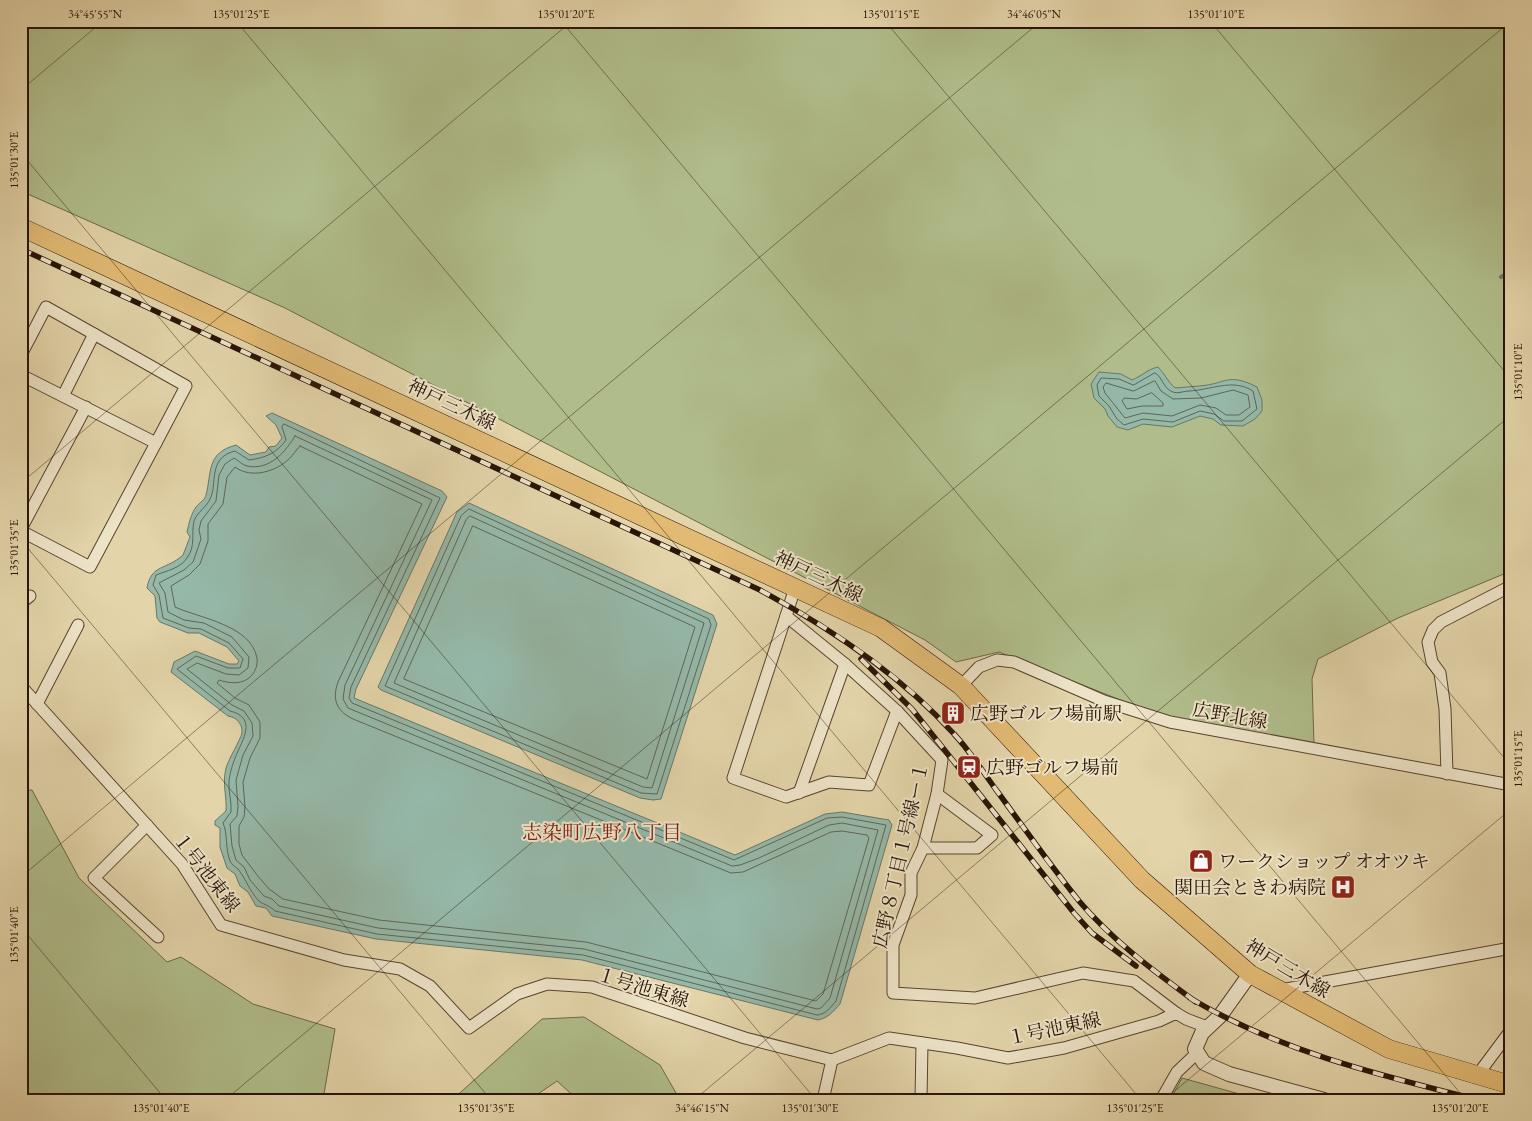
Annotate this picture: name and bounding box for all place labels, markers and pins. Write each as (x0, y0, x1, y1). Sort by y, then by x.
building icon: 広野ゴルフ場前駅 (940, 700, 966, 726)
place label: 広野ゴルフ場前駅 (970, 701, 1122, 726)
station icon: 広野ゴルフ場前 (956, 754, 982, 780)
place label: 広野ゴルフ場前 (986, 755, 1119, 780)
shop icon: ワークショップ オオツキ (1188, 848, 1214, 874)
place label: ワークショップ オオツキ (1218, 849, 1430, 874)
hospital icon: 関田会ときわ病院 (1330, 874, 1356, 900)
place label: 関田会ときわ病院 (1174, 875, 1326, 900)

